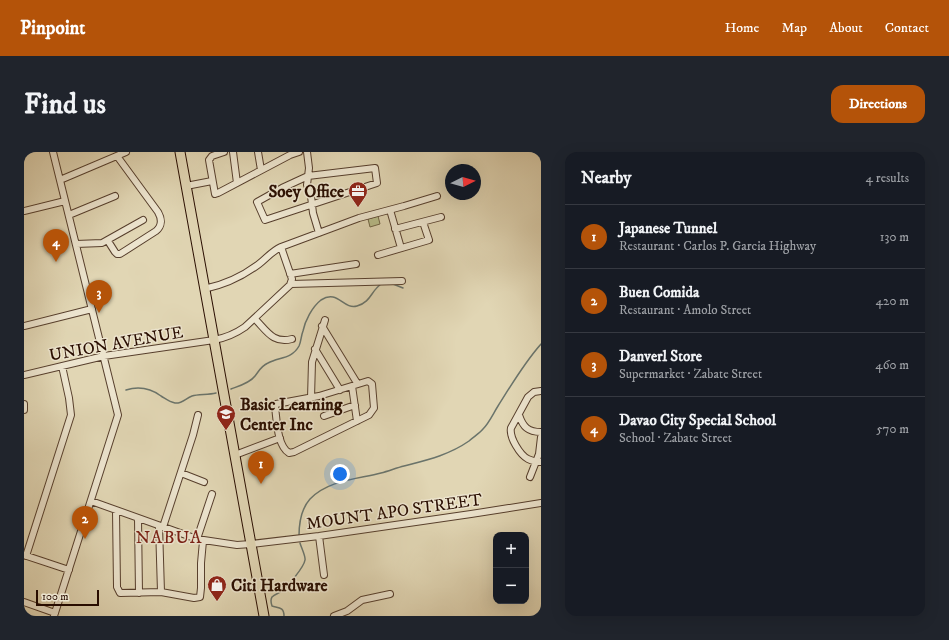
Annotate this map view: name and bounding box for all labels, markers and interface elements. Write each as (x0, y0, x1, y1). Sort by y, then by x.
text: Pinpoint (20, 17, 85, 40)
text: Home (725, 19, 759, 37)
text: Map (781, 19, 807, 37)
text: About (829, 19, 863, 37)
text: Contact (885, 19, 929, 37)
button: Directions (831, 85, 925, 123)
text: Find us (24, 87, 106, 122)
north arrow (445, 164, 481, 200)
text: Nearby (581, 167, 631, 189)
text: 4 results (866, 170, 909, 186)
office icon: Soey Office (347, 180, 369, 208)
place label: Soey Office (268, 181, 344, 203)
text: Japanese Tunnel (619, 219, 717, 238)
pin: 4 (43, 229, 69, 262)
text: 1 (592, 229, 596, 245)
text: 130 m (880, 229, 909, 245)
text: Restaurant · Carlos P. Garcia Highway (619, 238, 816, 254)
pin: 3 (86, 280, 112, 313)
text: Buen Comida (619, 283, 699, 302)
text: 2 (591, 293, 597, 309)
text: 420 m (876, 293, 909, 309)
text: Restaurant · Amolo Street (619, 302, 751, 318)
street label: UNION AVENUE (47, 321, 185, 367)
text: Danverl Store (619, 347, 702, 366)
text: 3 (592, 357, 596, 373)
text: 460 m (875, 357, 909, 373)
text: Supermarket · Zabate Street (619, 366, 762, 382)
place label: Basic Learning Center Inc (240, 394, 343, 436)
school or university icon: Basic Learning Center Inc (215, 403, 237, 431)
text: Davao City Special School (619, 411, 776, 430)
text: 4 (590, 421, 598, 437)
text: 570 m (876, 421, 909, 437)
text: School · Zabate Street (619, 430, 732, 446)
pin: 1 (248, 451, 274, 484)
your location (330, 464, 350, 484)
street label: MOUNT APO STREET (305, 489, 484, 535)
pin: 2 (72, 506, 98, 539)
district label: NABUA (135, 527, 203, 549)
map controls (493, 532, 529, 604)
button: + (493, 532, 529, 568)
button: − (493, 568, 529, 604)
shop icon: Citi Hardware (206, 574, 228, 602)
place label: Citi Hardware (231, 575, 328, 597)
scale bar (36, 588, 99, 607)
text: 100 m (42, 590, 68, 604)

